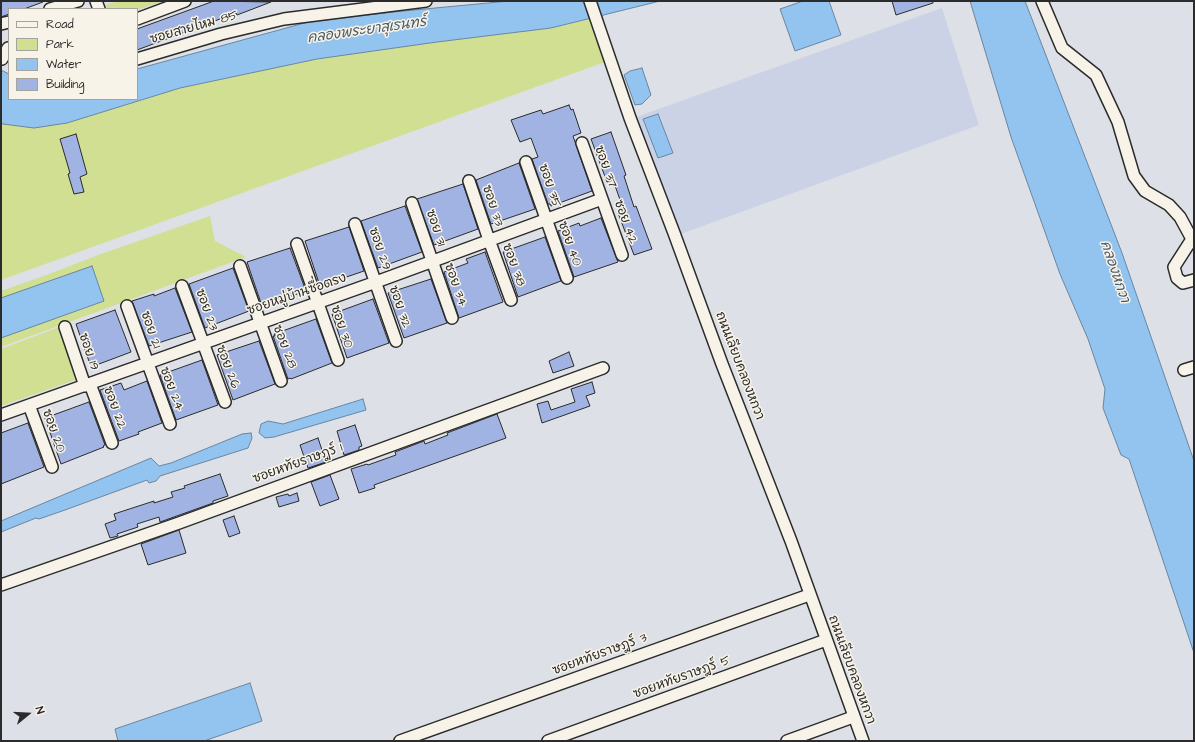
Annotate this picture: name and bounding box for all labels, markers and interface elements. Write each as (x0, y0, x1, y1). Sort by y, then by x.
legend (8, 8, 138, 100)
street label: ซอยสายไหม 85 (148, 8, 240, 48)
water label: คลองพระยาสุเรนทร์ (306, 14, 428, 48)
text: Road (46, 16, 74, 33)
text: Park (46, 36, 74, 53)
text: Water (46, 56, 81, 73)
text: Building (46, 76, 84, 93)
street label: ซอย 37 (590, 144, 620, 190)
street label: ซอย 35 (534, 162, 564, 210)
street label: ซอย 33 (478, 183, 506, 229)
street label: ซอย 42 (610, 198, 640, 246)
street label: ซอย 31 (422, 208, 448, 248)
street label: ซอย 40 (554, 219, 584, 269)
street label: ซอย 29 (364, 226, 394, 272)
water label: คลองหกวา (1096, 239, 1132, 305)
street label: ซอย 38 (498, 241, 528, 289)
street label: ซอย 34 (440, 261, 470, 309)
street label: ซอยหมู่บ้านซื่อตรง (245, 271, 349, 319)
street label: ซอย 32 (385, 284, 413, 330)
street label: ซอย 23 (191, 287, 221, 333)
street label: ซอย 30 (326, 304, 356, 350)
street label: ซอย 21 (136, 309, 164, 351)
street label: ถนนเลียบคลองหกวา (711, 310, 767, 422)
street label: ซอย 28 (269, 323, 299, 371)
street label: ซอย 19 (74, 331, 102, 373)
street label: ซอย 26 (212, 343, 242, 391)
street label: ซอย 24 (156, 365, 186, 413)
street label: ซอย 22 (99, 385, 129, 431)
street label: ซอย 20 (38, 407, 68, 455)
street label: ซอยหทัยราษฎร์ 1 (251, 441, 345, 487)
street label: ถนนเลียบคลองหกวา (824, 613, 878, 727)
street label: ซอยหทัยราษฎร์ 3 (551, 631, 649, 679)
street label: ซอยหทัยราษฎร์ 5 (631, 653, 733, 703)
north arrow (8, 694, 48, 734)
text: N (32, 705, 48, 716)

